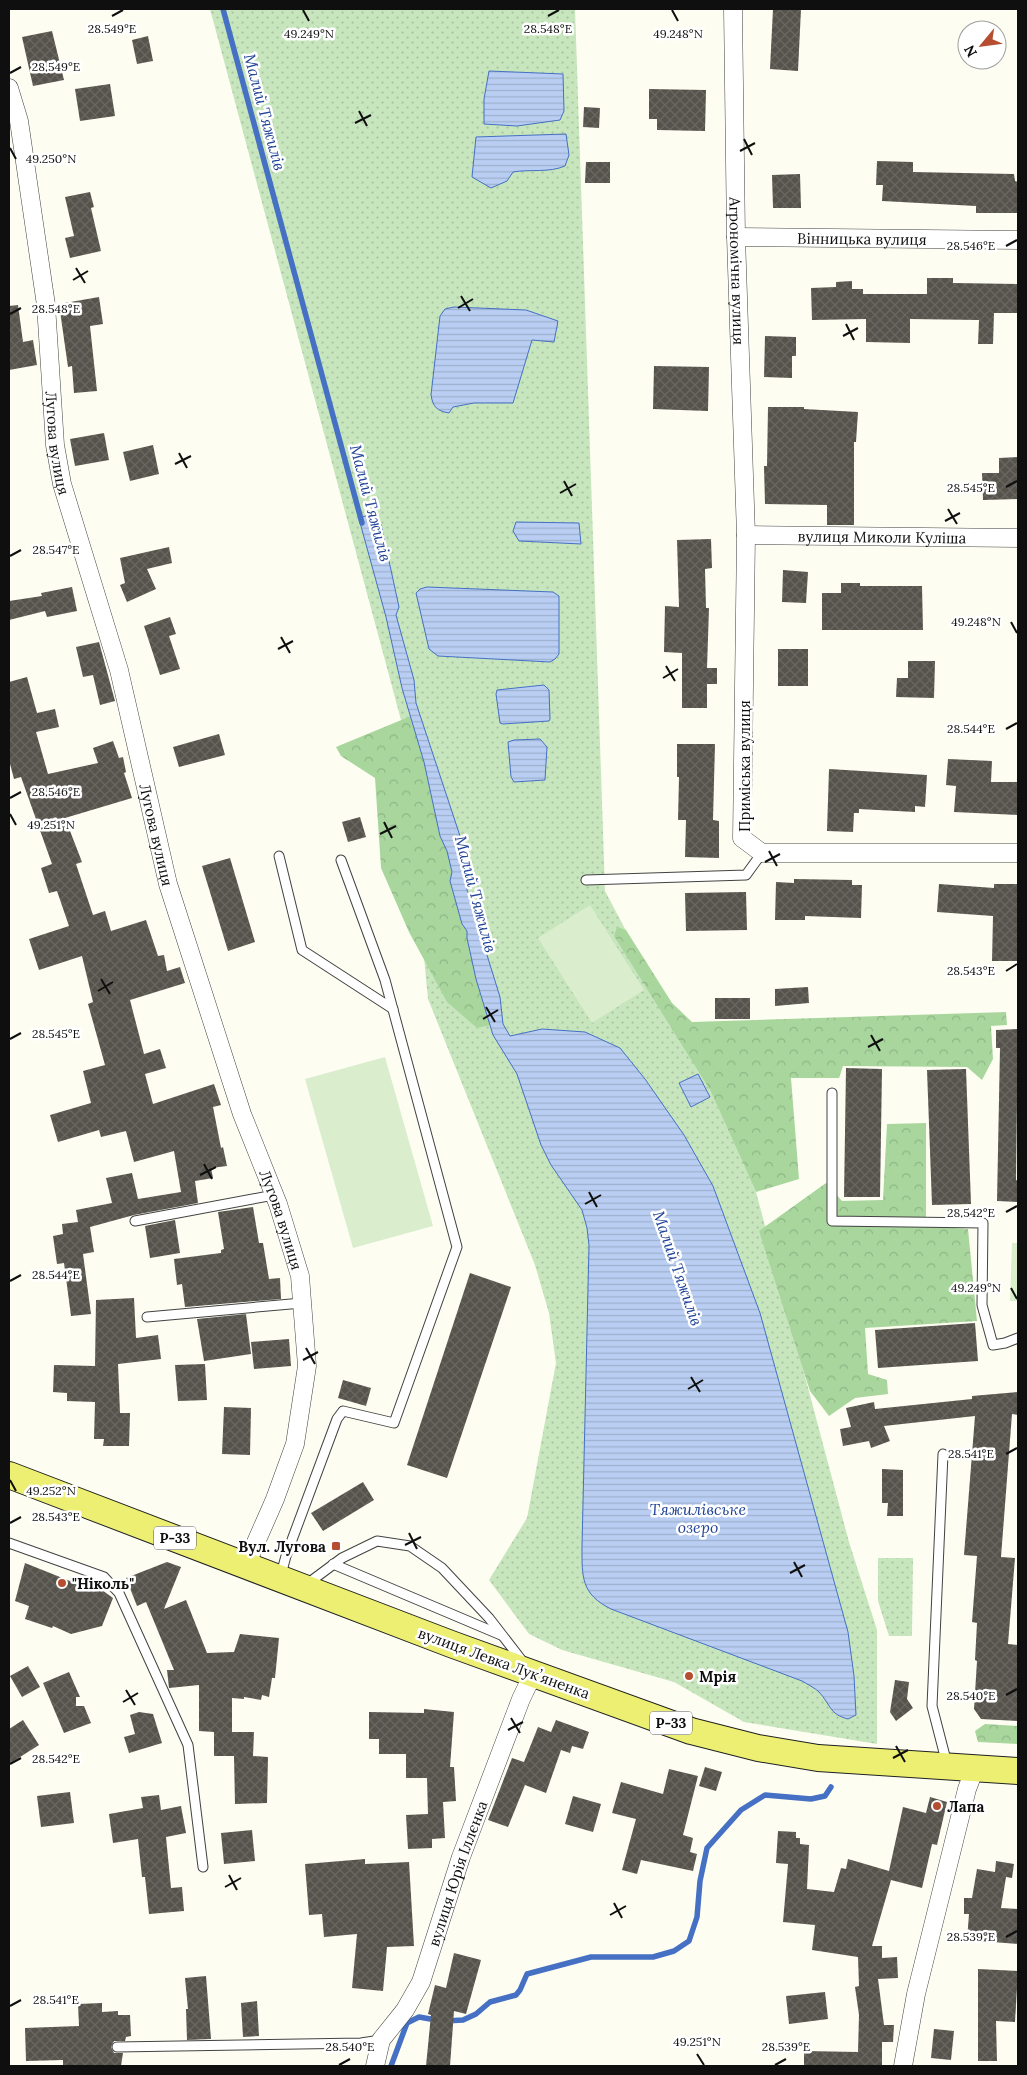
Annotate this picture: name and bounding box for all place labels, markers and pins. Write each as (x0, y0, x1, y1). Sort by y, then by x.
place label: Вул. Лугова (238, 1537, 326, 1556)
marker: Вул. Лугова (330, 1540, 342, 1552)
place label: "Ніколь" (72, 1574, 134, 1593)
marker: "Ніколь" (56, 1577, 68, 1589)
place label: Мрія (699, 1667, 737, 1686)
marker: Мрія (683, 1670, 695, 1682)
place label: Лапа (947, 1797, 984, 1816)
marker: Лапа (931, 1800, 943, 1812)

